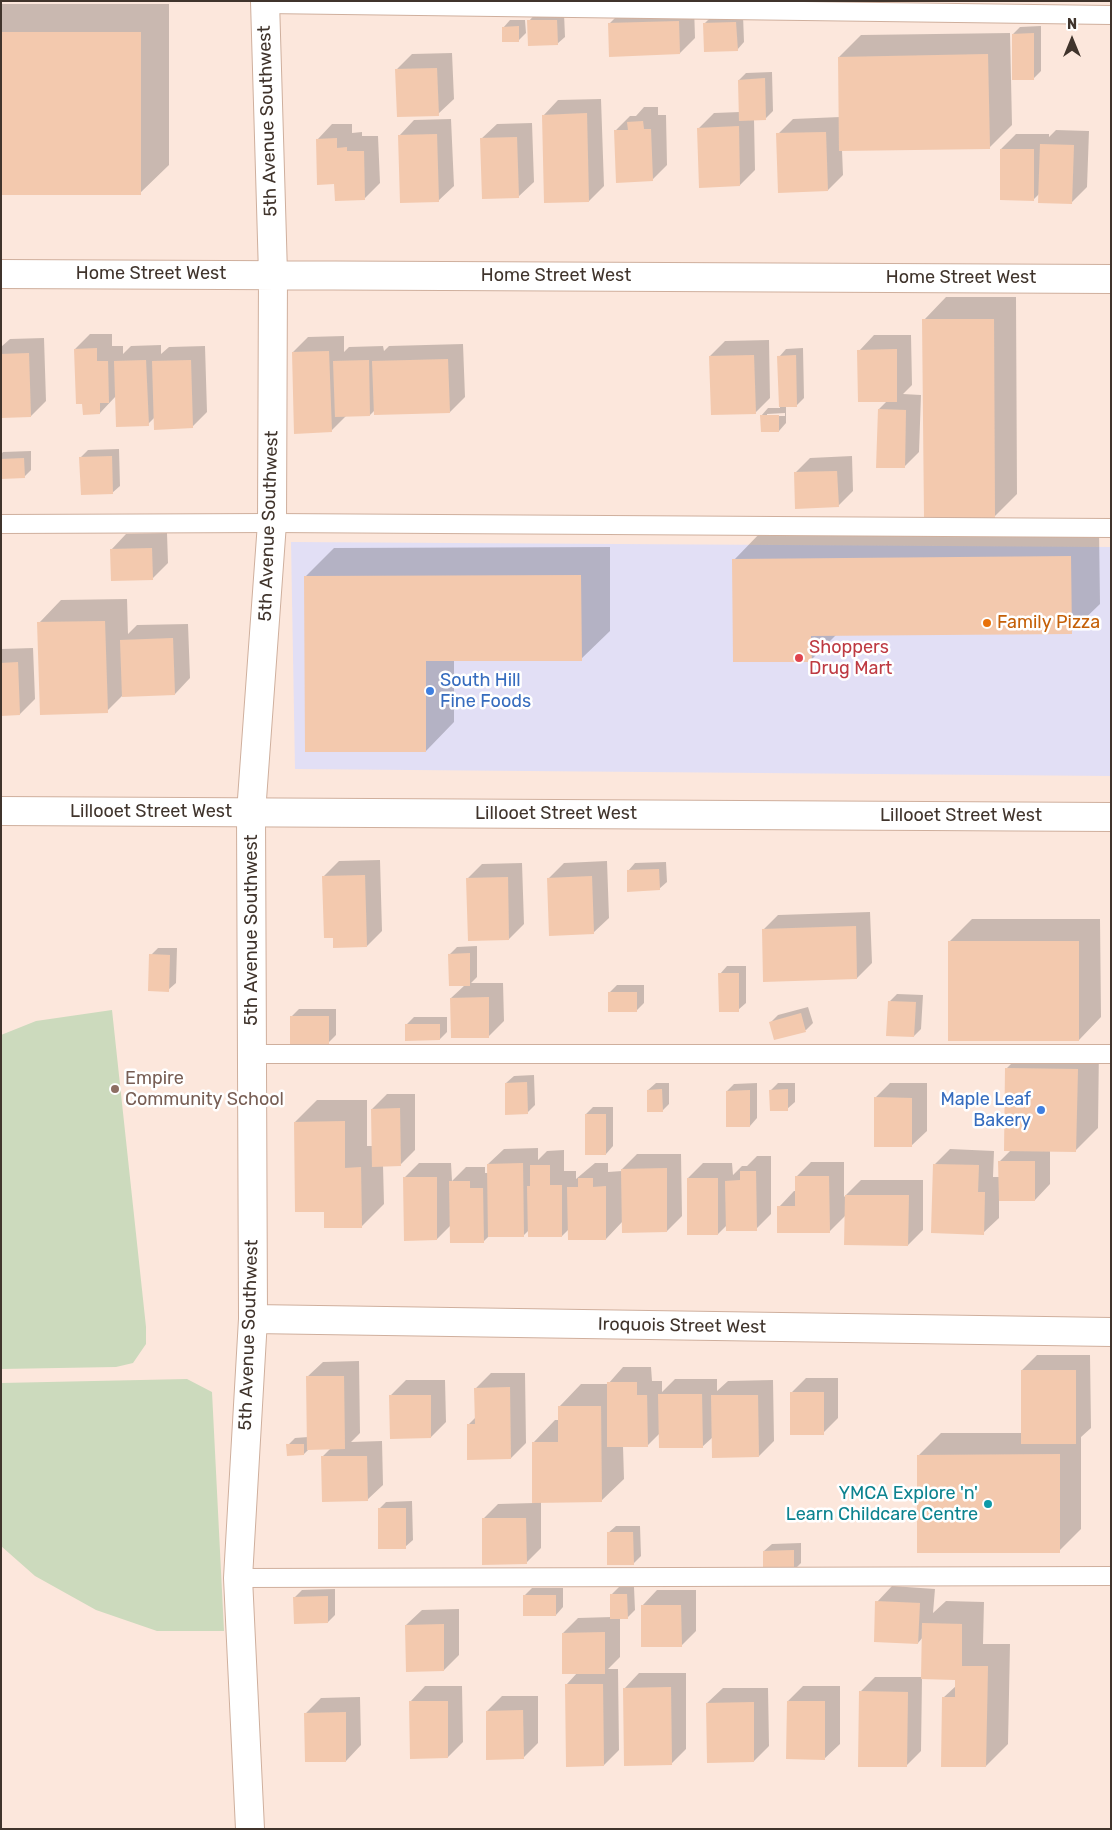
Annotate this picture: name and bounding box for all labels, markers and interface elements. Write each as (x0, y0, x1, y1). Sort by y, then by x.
north arrow (1047, 15, 1097, 65)
text: N (1067, 16, 1077, 33)
street label: 5th Avenue Southwest (254, 25, 282, 217)
street label: Home Street West (76, 263, 226, 285)
street label: Home Street West (481, 265, 631, 287)
street label: Home Street West (886, 267, 1036, 289)
street label: 5th Avenue Southwest (255, 430, 283, 622)
place label: Family Pizza (997, 612, 1100, 634)
marker: Family Pizza (981, 617, 993, 629)
place label: Shoppers Drug Mart (809, 637, 892, 680)
marker: Shoppers Drug Mart (793, 652, 805, 664)
place label: South Hill Fine Foods (440, 670, 531, 712)
marker: South Hill Fine Foods (424, 685, 436, 697)
street label: Lillooet Street West (70, 801, 232, 823)
street label: Lillooet Street West (475, 803, 637, 825)
street label: Lillooet Street West (880, 805, 1042, 827)
street label: 5th Avenue Southwest (241, 834, 263, 1026)
place label: Empire Community School (125, 1068, 284, 1110)
marker: Empire Community School (109, 1083, 121, 1095)
place label: Maple Leaf Bakery (940, 1089, 1031, 1132)
marker: Maple Leaf Bakery (1035, 1104, 1047, 1116)
street label: 5th Avenue Southwest (235, 1239, 263, 1431)
street label: Iroquois Street West (598, 1314, 766, 1338)
place label: YMCA Explore 'n' Learn Childcare Centre (786, 1483, 978, 1526)
marker: YMCA Explore 'n' Learn Childcare Centre (982, 1498, 994, 1510)

